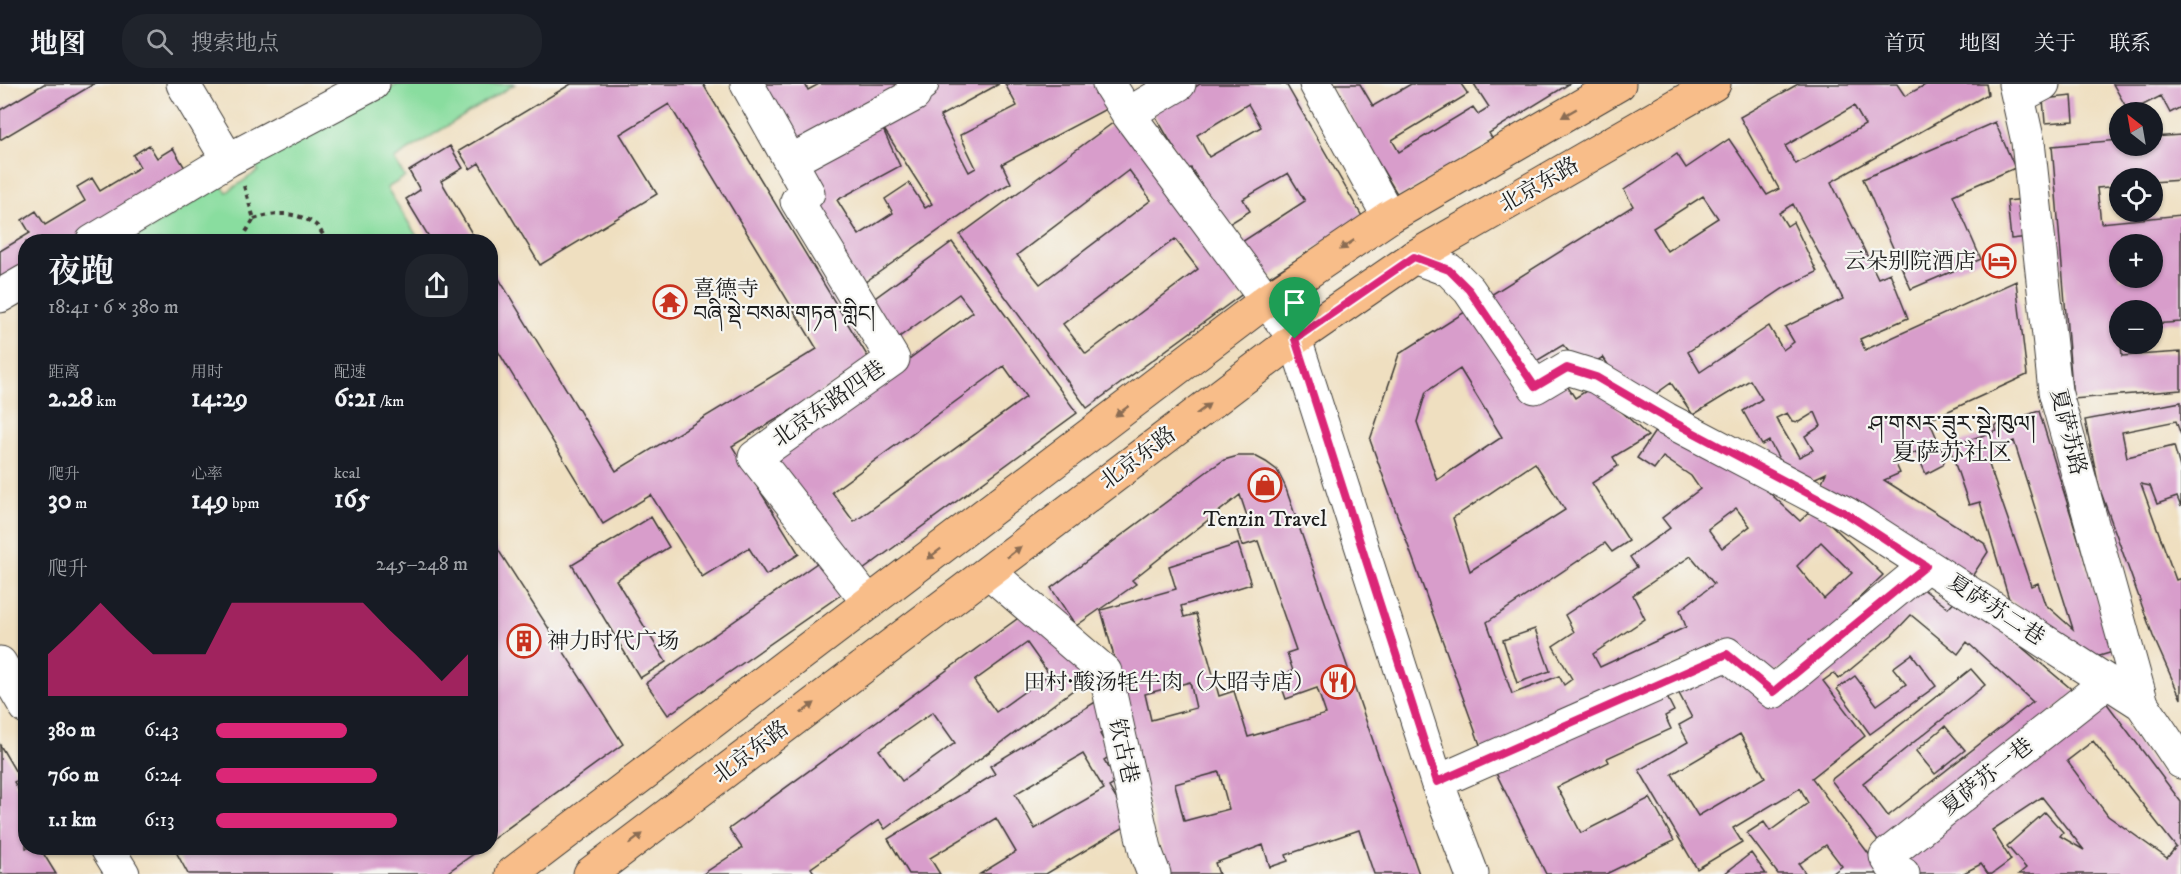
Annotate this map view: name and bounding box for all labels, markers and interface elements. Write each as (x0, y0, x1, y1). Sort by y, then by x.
search box (122, 14, 542, 68)
icon: search (143, 25, 176, 58)
text: 地图 (30, 27, 86, 62)
text: 搜索地点 (191, 30, 279, 57)
text: 首页 (1884, 31, 1926, 57)
text: 地图 (1959, 31, 2001, 57)
text: 关于 (2034, 31, 2076, 57)
text: 联系 (2109, 31, 2151, 57)
north arrow (2109, 102, 2163, 156)
map controls (2109, 102, 2163, 354)
one-way arrow (1560, 108, 1577, 118)
street label: 北京东路 (1494, 151, 1584, 219)
button: locate (2109, 168, 2163, 222)
button: + (2109, 234, 2163, 288)
one-way arrow (1339, 240, 1356, 251)
hotel icon: 云朵别院酒店 (1981, 243, 2017, 279)
place label: 云朵别院酒店 (1844, 248, 1976, 275)
text: 夜跑 (48, 252, 114, 293)
button: share (405, 254, 468, 317)
place label: 喜德寺 བཞི་སྡེ་བསམ་གཏན་གླིང། (693, 276, 875, 332)
pin (1269, 277, 1320, 339)
temple icon: 喜德寺 བཞི་སྡེ་བསམ་གཏན་གླིང། (652, 284, 688, 320)
icon: arrive (1278, 286, 1311, 319)
text: 18:41 · 6 × 380 m (48, 295, 179, 320)
button: − (2109, 300, 2163, 354)
street label: 北京东路四巷 (767, 355, 891, 453)
text: 距离 (48, 362, 80, 382)
text: 用时 (191, 362, 223, 382)
text: 配速 (334, 362, 366, 382)
text: 2.28 (48, 382, 93, 415)
text: 14:29 (191, 382, 248, 415)
text: 6:21 (334, 382, 377, 415)
street label: 夏萨苏路 (2044, 386, 2092, 478)
text: km (93, 391, 117, 411)
text: /km (377, 391, 404, 411)
one-way arrow (1195, 403, 1210, 415)
one-way arrow (1115, 404, 1130, 416)
district label: ཤ་གསར་ཟུར་སྡེ་ཁུལ། 夏萨苏社区 (1867, 406, 2036, 468)
street label: 北京东路 (1095, 421, 1181, 495)
text: kcal (334, 463, 360, 483)
text: 爬升 (48, 464, 80, 484)
text: 心率 (191, 464, 223, 484)
shop icon: Tenzin Travel (1247, 467, 1283, 503)
text: 165 (334, 483, 370, 516)
text: 30 (48, 484, 72, 517)
text: 149 (191, 484, 229, 517)
text: m (72, 493, 87, 513)
text: bpm (229, 493, 259, 513)
place label: Tenzin Travel (1203, 506, 1327, 533)
one-way arrow (1006, 546, 1022, 559)
one-way arrow (926, 548, 942, 560)
text: 245–248 m (376, 552, 468, 577)
text: 爬升 (48, 557, 88, 582)
street label: 夏萨苏二巷 (1943, 569, 2049, 651)
building icon: 神力时代广场 (506, 623, 542, 659)
place label: 神力时代广场 (547, 628, 679, 655)
restaurant icon: 田村·酸汤牦牛肉（大昭寺店） (1320, 664, 1356, 700)
place label: 田村·酸汤牦牛肉（大昭寺店） (1024, 669, 1315, 696)
one-way arrow (800, 702, 816, 714)
street label: 北京东路 (708, 715, 794, 789)
street label: 钦古巷 (1102, 716, 1144, 786)
text: 380 m (48, 718, 96, 743)
text: 6:43 (144, 718, 179, 743)
street label: 夏萨苏一巷 (1935, 732, 2039, 822)
text: 760 m (48, 763, 99, 788)
text: 6:24 (144, 763, 181, 788)
text: 1.1 km (48, 808, 97, 833)
text: 6:13 (144, 808, 174, 833)
one-way arrow (629, 833, 644, 845)

